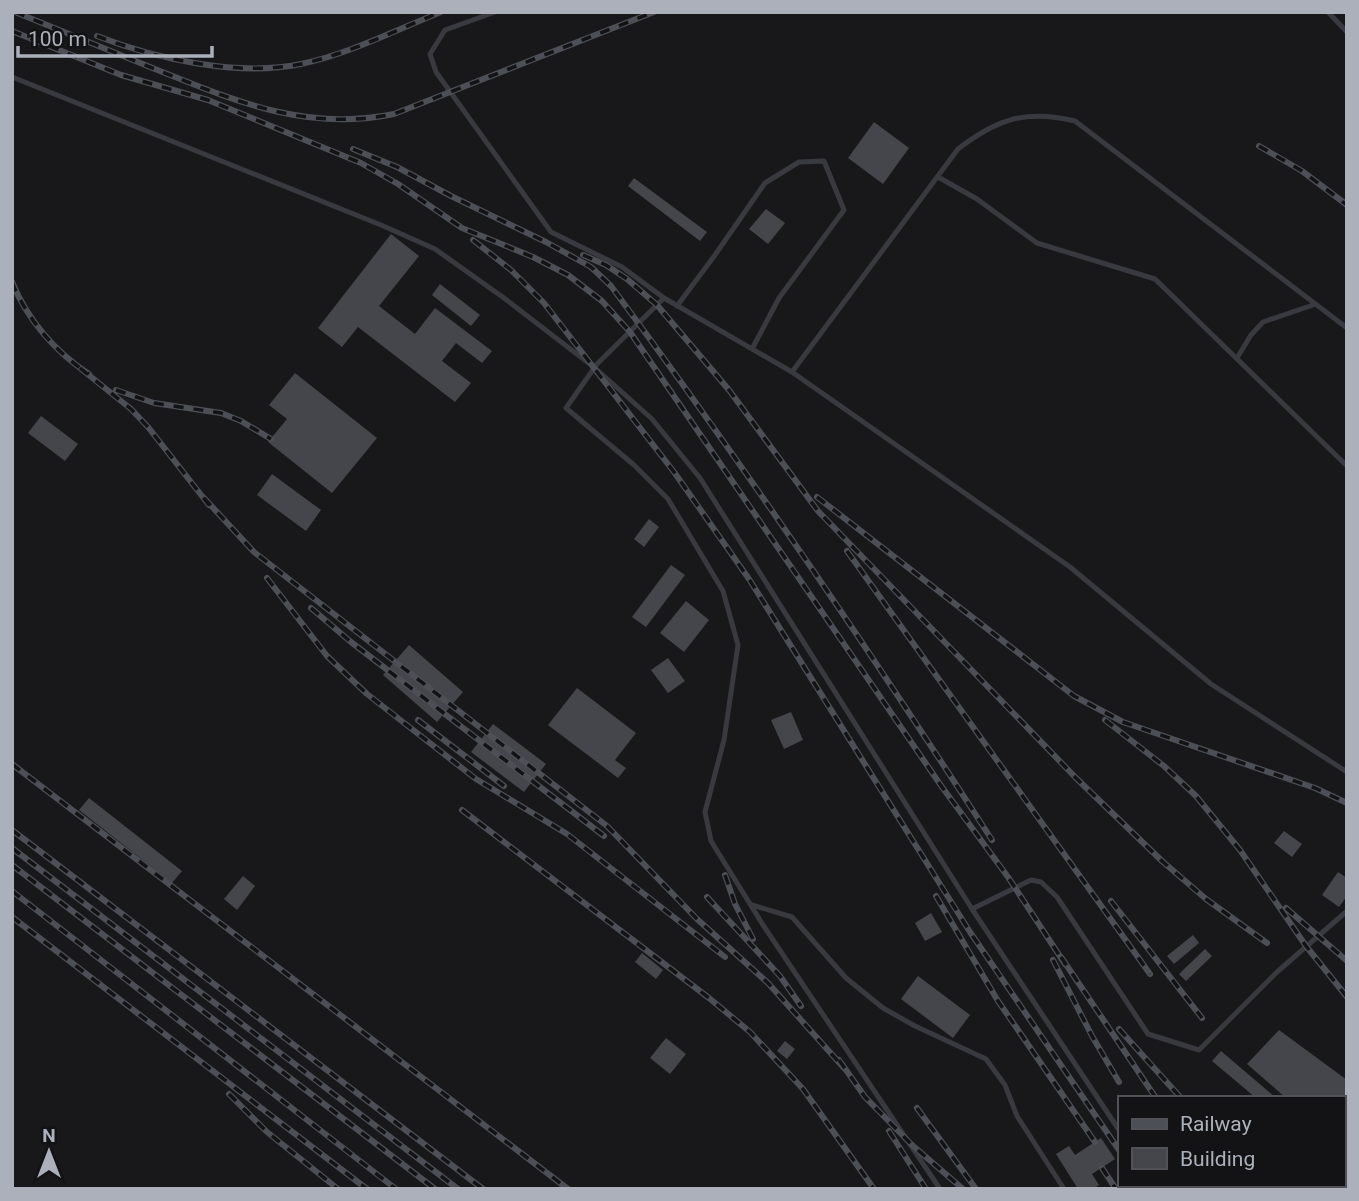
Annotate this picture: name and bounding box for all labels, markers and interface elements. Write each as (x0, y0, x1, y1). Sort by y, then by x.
scale bar (18, 14, 212, 58)
text: 100 m (28, 27, 87, 51)
legend (1118, 1096, 1345, 1187)
text: Railway (1180, 1112, 1252, 1136)
north arrow (14, 1117, 84, 1187)
text: N (42, 1124, 56, 1147)
text: Building (1180, 1147, 1255, 1171)

